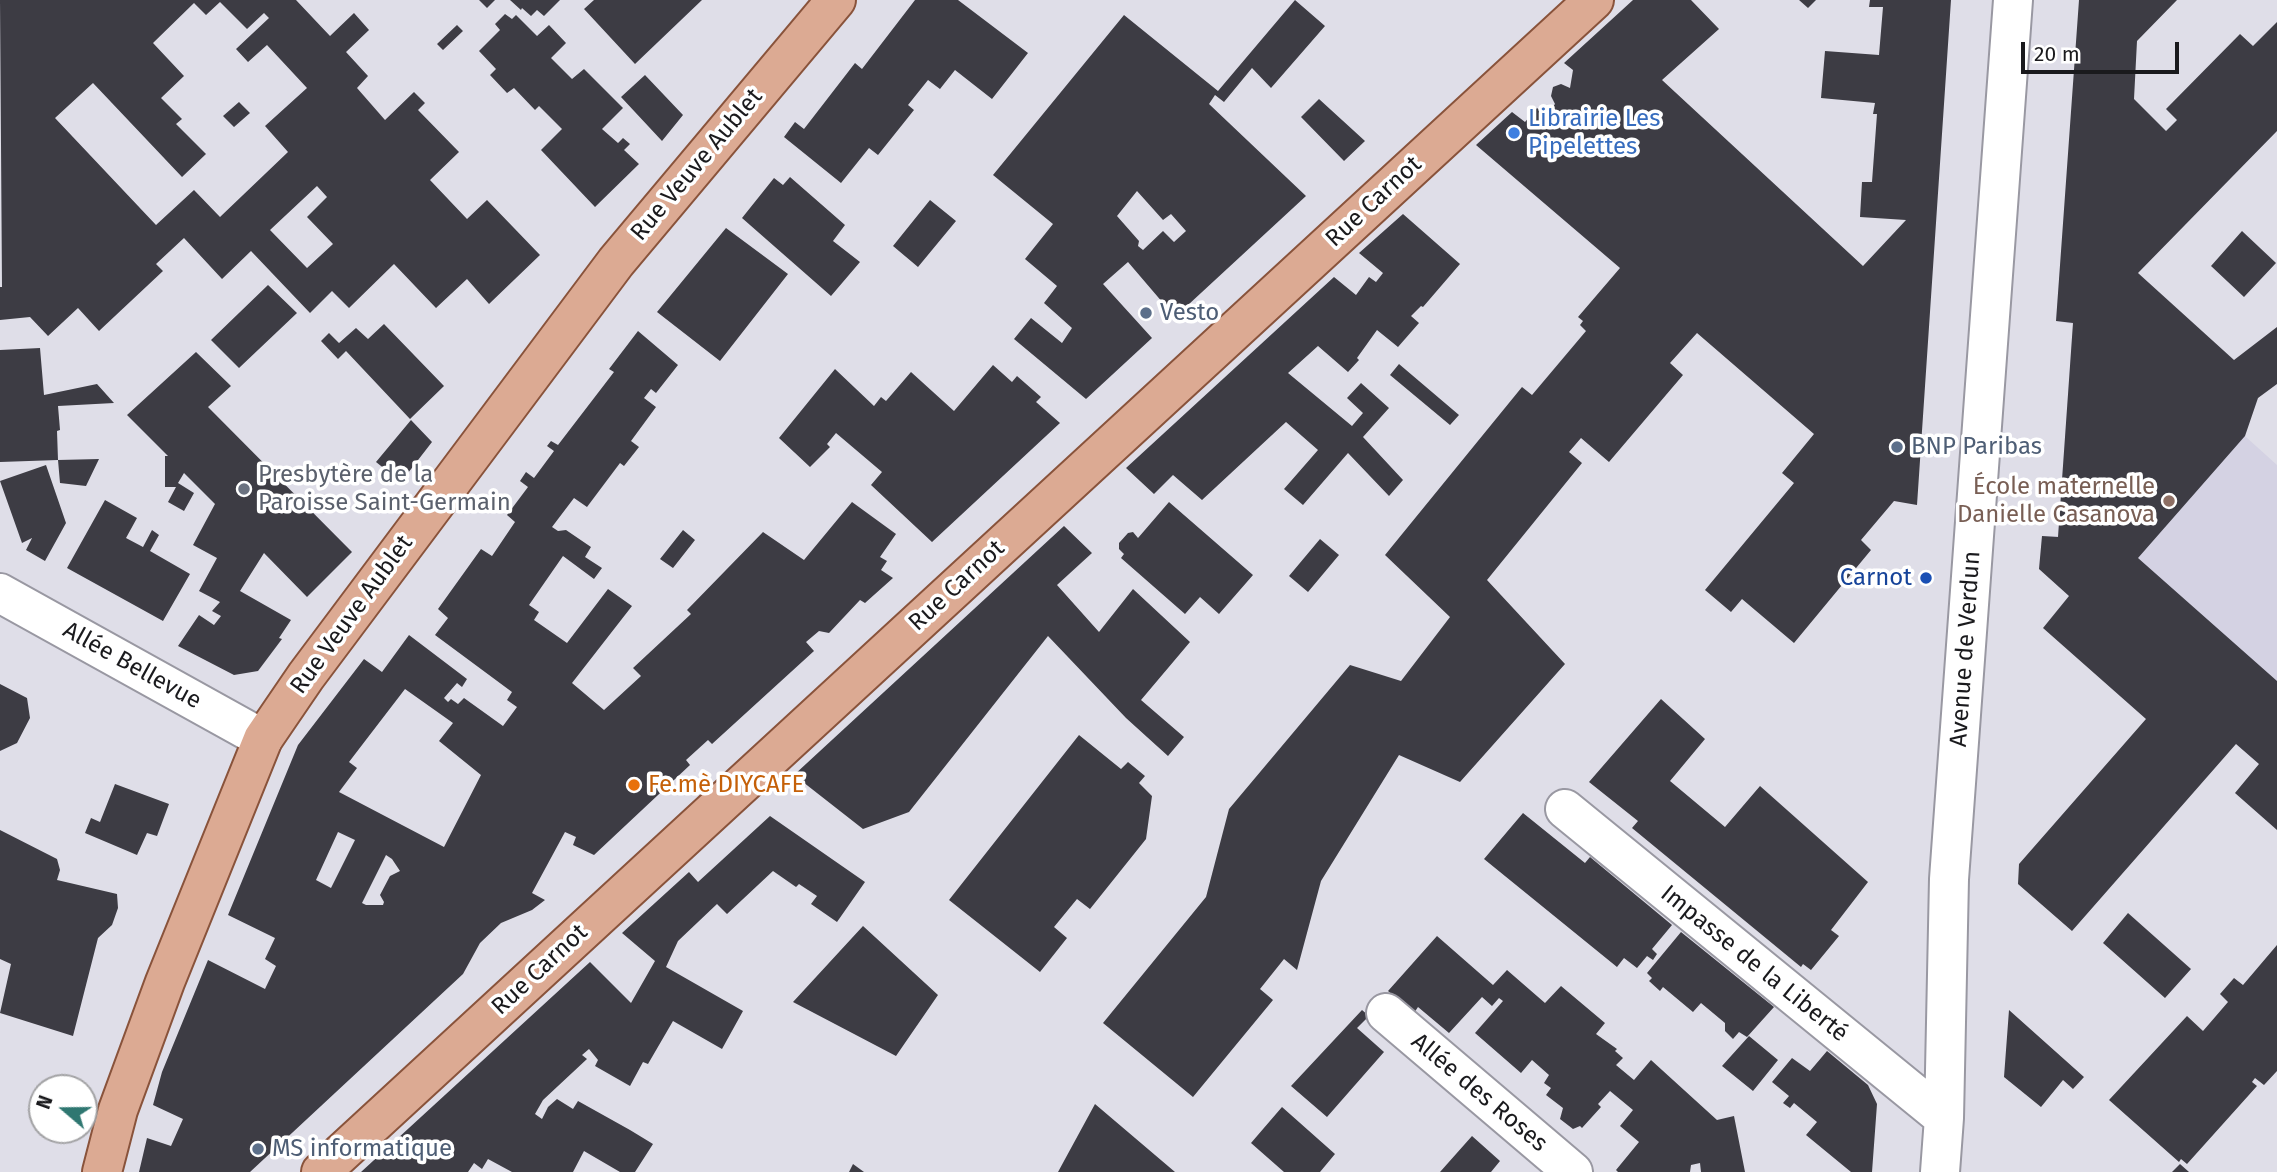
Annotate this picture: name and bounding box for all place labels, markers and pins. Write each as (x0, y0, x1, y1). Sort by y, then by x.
place label: Librairie Les Pipelettes (1528, 105, 1660, 161)
marker: Librairie Les Pipelettes (1506, 125, 1522, 141)
place label: Vesto (1160, 299, 1219, 327)
marker: Vesto (1138, 305, 1154, 321)
place label: BNP Paribas (1911, 433, 2042, 461)
marker: BNP Paribas (1889, 439, 1905, 455)
place label: Presbytère de la Paroisse Saint-Germain (258, 461, 511, 517)
place label: École maternelle Danielle Casanova (1957, 473, 2155, 529)
marker: Presbytère de la Paroisse Saint-Germain (236, 481, 252, 497)
marker: École maternelle Danielle Casanova (2161, 493, 2177, 509)
place label: Carnot (1840, 564, 1912, 592)
marker: Carnot (1918, 570, 1934, 586)
place label: Fe.mè DIYCAFE (648, 771, 804, 799)
marker: Fe.mè DIYCAFE (626, 777, 642, 793)
place label: MS informatique (272, 1135, 452, 1163)
marker: MS informatique (250, 1141, 266, 1157)

